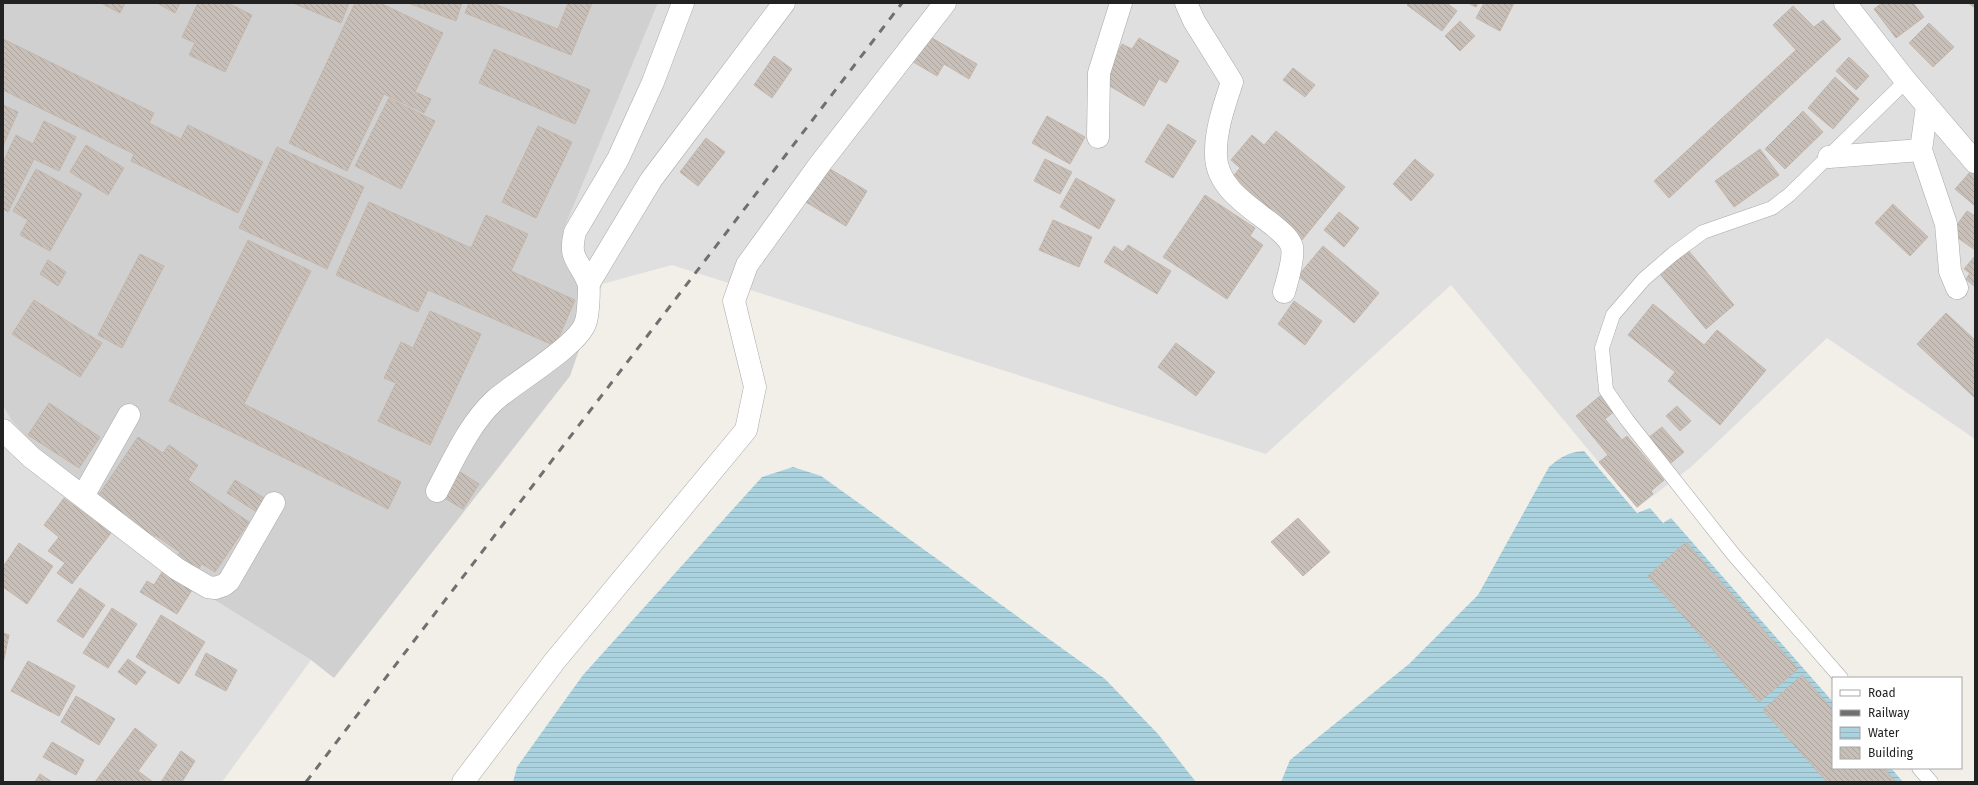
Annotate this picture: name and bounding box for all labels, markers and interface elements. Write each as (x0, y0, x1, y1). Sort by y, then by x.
legend (1832, 677, 1962, 769)
text: Road (1868, 686, 1896, 700)
text: Railway (1868, 706, 1909, 720)
text: Water (1868, 726, 1900, 740)
text: Building (1868, 746, 1914, 760)

